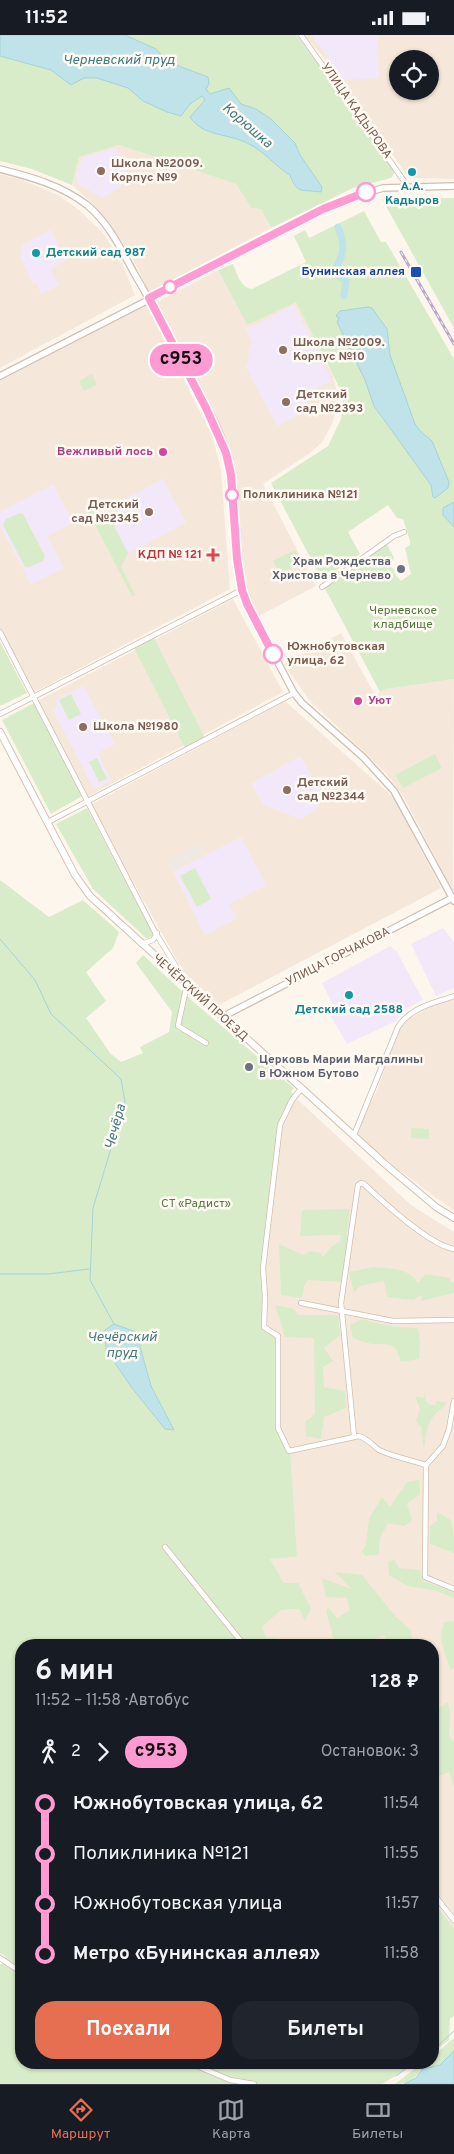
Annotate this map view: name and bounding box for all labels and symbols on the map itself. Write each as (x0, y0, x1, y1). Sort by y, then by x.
water label: Черневский пруд (63, 52, 175, 69)
street label: УЛИЦА КАДЫРОВА (317, 60, 395, 162)
water label: Корюшка (219, 100, 276, 153)
place label: Школа №2009. Корпус №9 (111, 156, 203, 186)
marker: Школа №2009. Корпус №9 (95, 165, 107, 177)
marker: А.А. Кадыров (406, 166, 418, 178)
place label: А.А. Кадыров (385, 179, 439, 209)
unlabelled marker (356, 182, 376, 202)
place label: Детский сад 987 (46, 245, 146, 261)
marker: Детский сад 987 (30, 247, 42, 259)
place label: Бунинская аллея (301, 264, 405, 280)
marker: Бунинская аллея (409, 265, 423, 279)
unlabelled marker (163, 280, 177, 294)
place label: Школа №2009. Корпус №10 (293, 335, 385, 365)
line badge: с953 (146, 344, 216, 376)
marker: Школа №2009. Корпус №10 (277, 344, 289, 356)
place label: Детский сад №2393 (296, 387, 363, 417)
marker: Детский сад №2393 (280, 396, 292, 408)
place label: Вежливый лось (57, 444, 153, 460)
marker: Вежливый лось (157, 446, 169, 458)
place label: Поликлиника №121 (243, 487, 358, 503)
marker: Поликлиника №121 (225, 488, 239, 502)
place label: Детский сад №2345 (71, 497, 139, 527)
marker: Детский сад №2345 (143, 506, 155, 518)
place label: КДП № 121 (138, 547, 202, 563)
marker: КДП № 121 (206, 548, 220, 562)
place label: Храм Рождества Христова в Чернево (272, 554, 391, 584)
marker: Храм Рождества Христова в Чернево (395, 563, 407, 575)
park label: Черневское кладбище (369, 603, 437, 633)
place label: Южнобутовская улица, 62 (287, 639, 385, 669)
marker: Южнобутовская улица, 62 (263, 644, 283, 664)
place label: Уют (368, 693, 391, 709)
marker: Уют (352, 695, 364, 707)
place label: Школа №1980 (93, 719, 179, 735)
marker: Школа №1980 (77, 721, 89, 733)
place label: Детский сад №2344 (297, 775, 365, 805)
marker: Детский сад №2344 (281, 784, 293, 796)
street label: УЛИЦА ГОРЧАКОВА (283, 924, 393, 990)
street label: ЧЕЧЁРСКИЙ ПРОЕЗД (149, 951, 251, 1045)
marker: Детский сад 2588 (343, 989, 355, 1001)
place label: Детский сад 2588 (295, 1002, 403, 1018)
place label: Церковь Марии Магдалины в Южном Бутово (259, 1052, 423, 1082)
marker: Церковь Марии Магдалины в Южном Бутово (243, 1061, 255, 1073)
water label: Чечёра (102, 1102, 130, 1151)
park label: СТ «Радист» (161, 1196, 231, 1212)
water label: Чечёрский пруд (87, 1329, 158, 1362)

